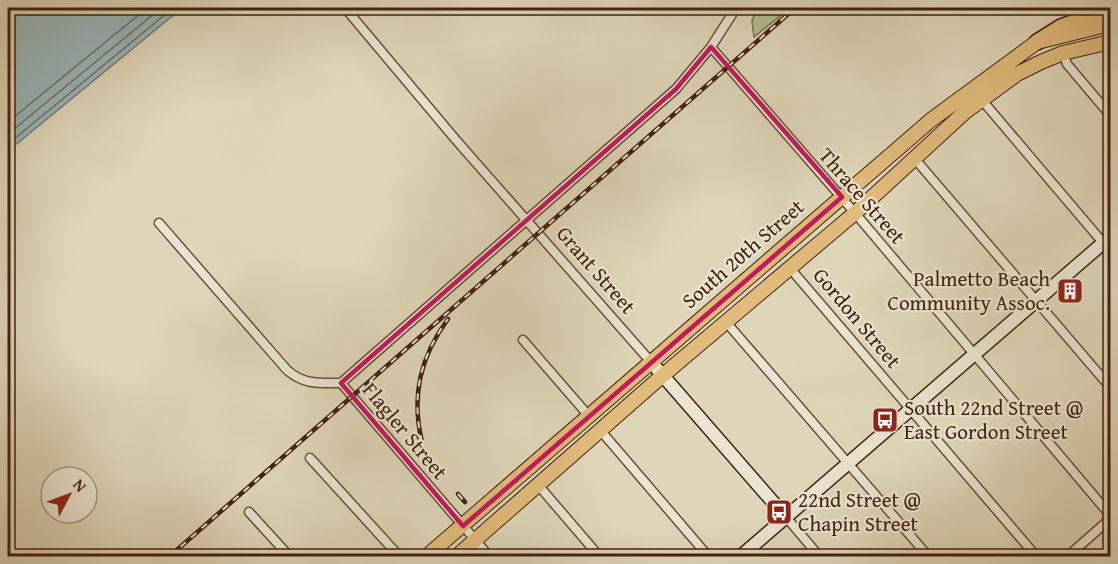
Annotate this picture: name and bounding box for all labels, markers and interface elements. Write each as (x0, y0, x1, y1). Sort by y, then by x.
street label: Thrace Street (812, 141, 913, 251)
street label: South 20th Street (675, 191, 811, 316)
street label: Grant Street (549, 219, 644, 321)
street label: Gordon Street (806, 261, 909, 375)
place label: Palmetto Beach Community Assoc. (887, 263, 1050, 318)
building icon: Palmetto Beach Community Assoc. (1055, 276, 1085, 306)
street label: Flagler Street (355, 375, 456, 487)
place label: South 22nd Street @ East Gordon Street (904, 392, 1083, 447)
bus stop icon: South 22nd Street @ East Gordon Street (870, 405, 900, 435)
north arrow (39, 465, 99, 525)
text: N (68, 473, 93, 497)
place label: 22nd Street @ Chapin Street (798, 484, 921, 539)
bus stop icon: 22nd Street @ Chapin Street (764, 497, 794, 527)

